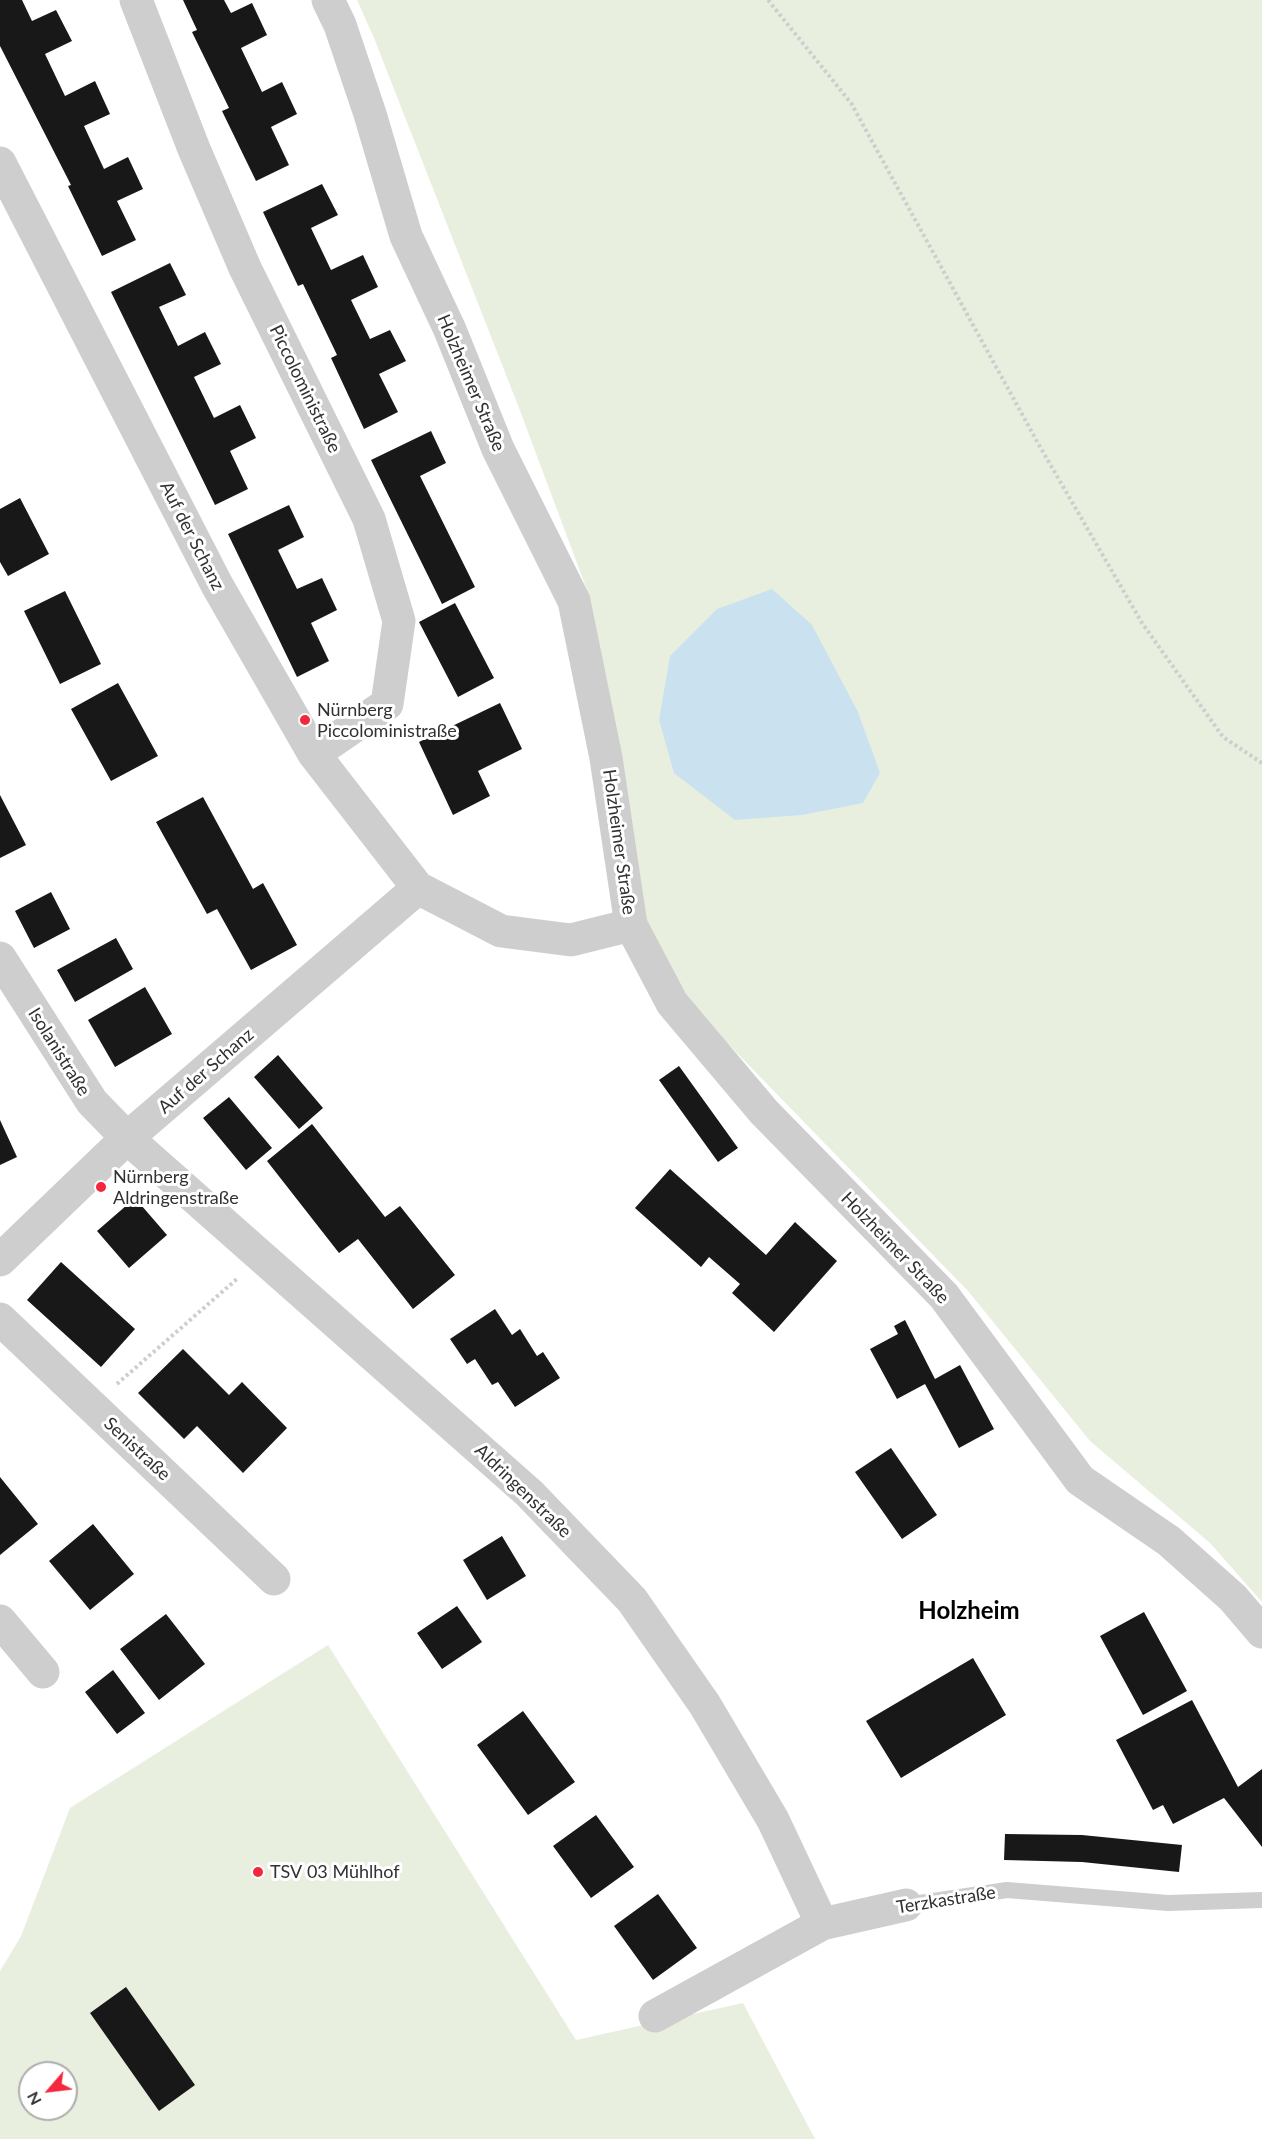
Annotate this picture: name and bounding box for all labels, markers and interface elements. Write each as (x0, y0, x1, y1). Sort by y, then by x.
street label: Holzheimer Straße (432, 311, 510, 455)
street label: Piccoloministraße (265, 322, 345, 456)
street label: Auf der Schanz (155, 478, 229, 594)
place label: Nürnberg Piccoloministraße (317, 699, 457, 742)
marker: Nürnberg Piccoloministraße (298, 713, 312, 727)
street label: Holzheimer Straße (598, 768, 640, 916)
street label: Isolanistraße (23, 1004, 95, 1100)
street label: Auf der Schanz (154, 1024, 258, 1118)
place label: Nürnberg Aldringenstraße (113, 1166, 239, 1208)
marker: Nürnberg Aldringenstraße (94, 1180, 108, 1194)
street label: Holzheimer Straße (836, 1188, 954, 1308)
street label: Senistraße (99, 1413, 175, 1485)
street label: Aldringenstraße (470, 1440, 576, 1542)
district label: Holzheim (918, 1597, 1020, 1625)
place label: TSV 03 Mühlhof (270, 1861, 400, 1883)
marker: TSV 03 Mühlhof (251, 1865, 265, 1879)
street label: Terzkastraße (895, 1881, 997, 1919)
north arrow (18, 2061, 78, 2121)
text: N (22, 2089, 45, 2109)

